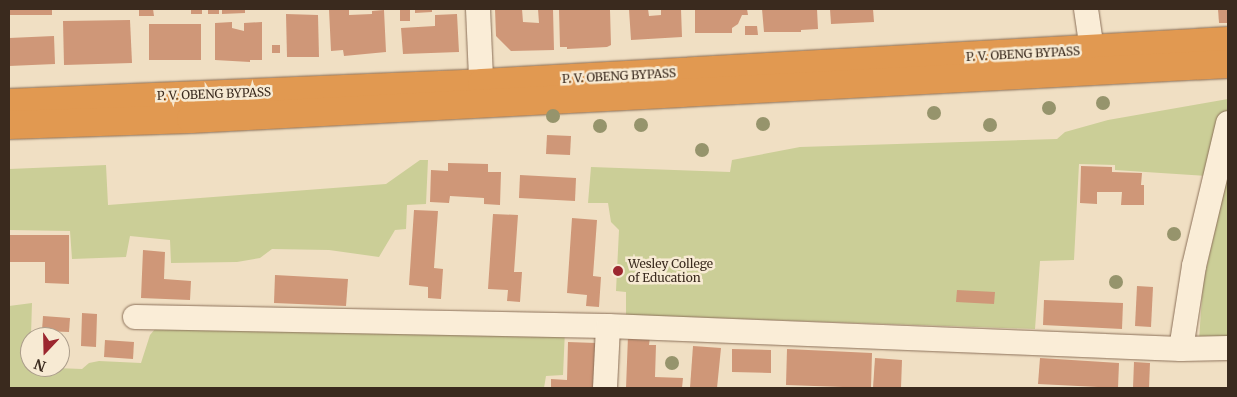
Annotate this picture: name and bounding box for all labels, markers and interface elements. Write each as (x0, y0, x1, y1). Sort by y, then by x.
street label: P. V. OBENG BYPASS (966, 44, 1080, 64)
street label: P. V. OBENG BYPASS (562, 66, 676, 86)
street label: P. V. OBENG BYPASS (157, 85, 271, 103)
place label: Wesley College of Education (628, 257, 713, 285)
marker: Wesley College of Education (612, 265, 624, 277)
north arrow (20, 327, 70, 377)
text: N (32, 355, 48, 375)

